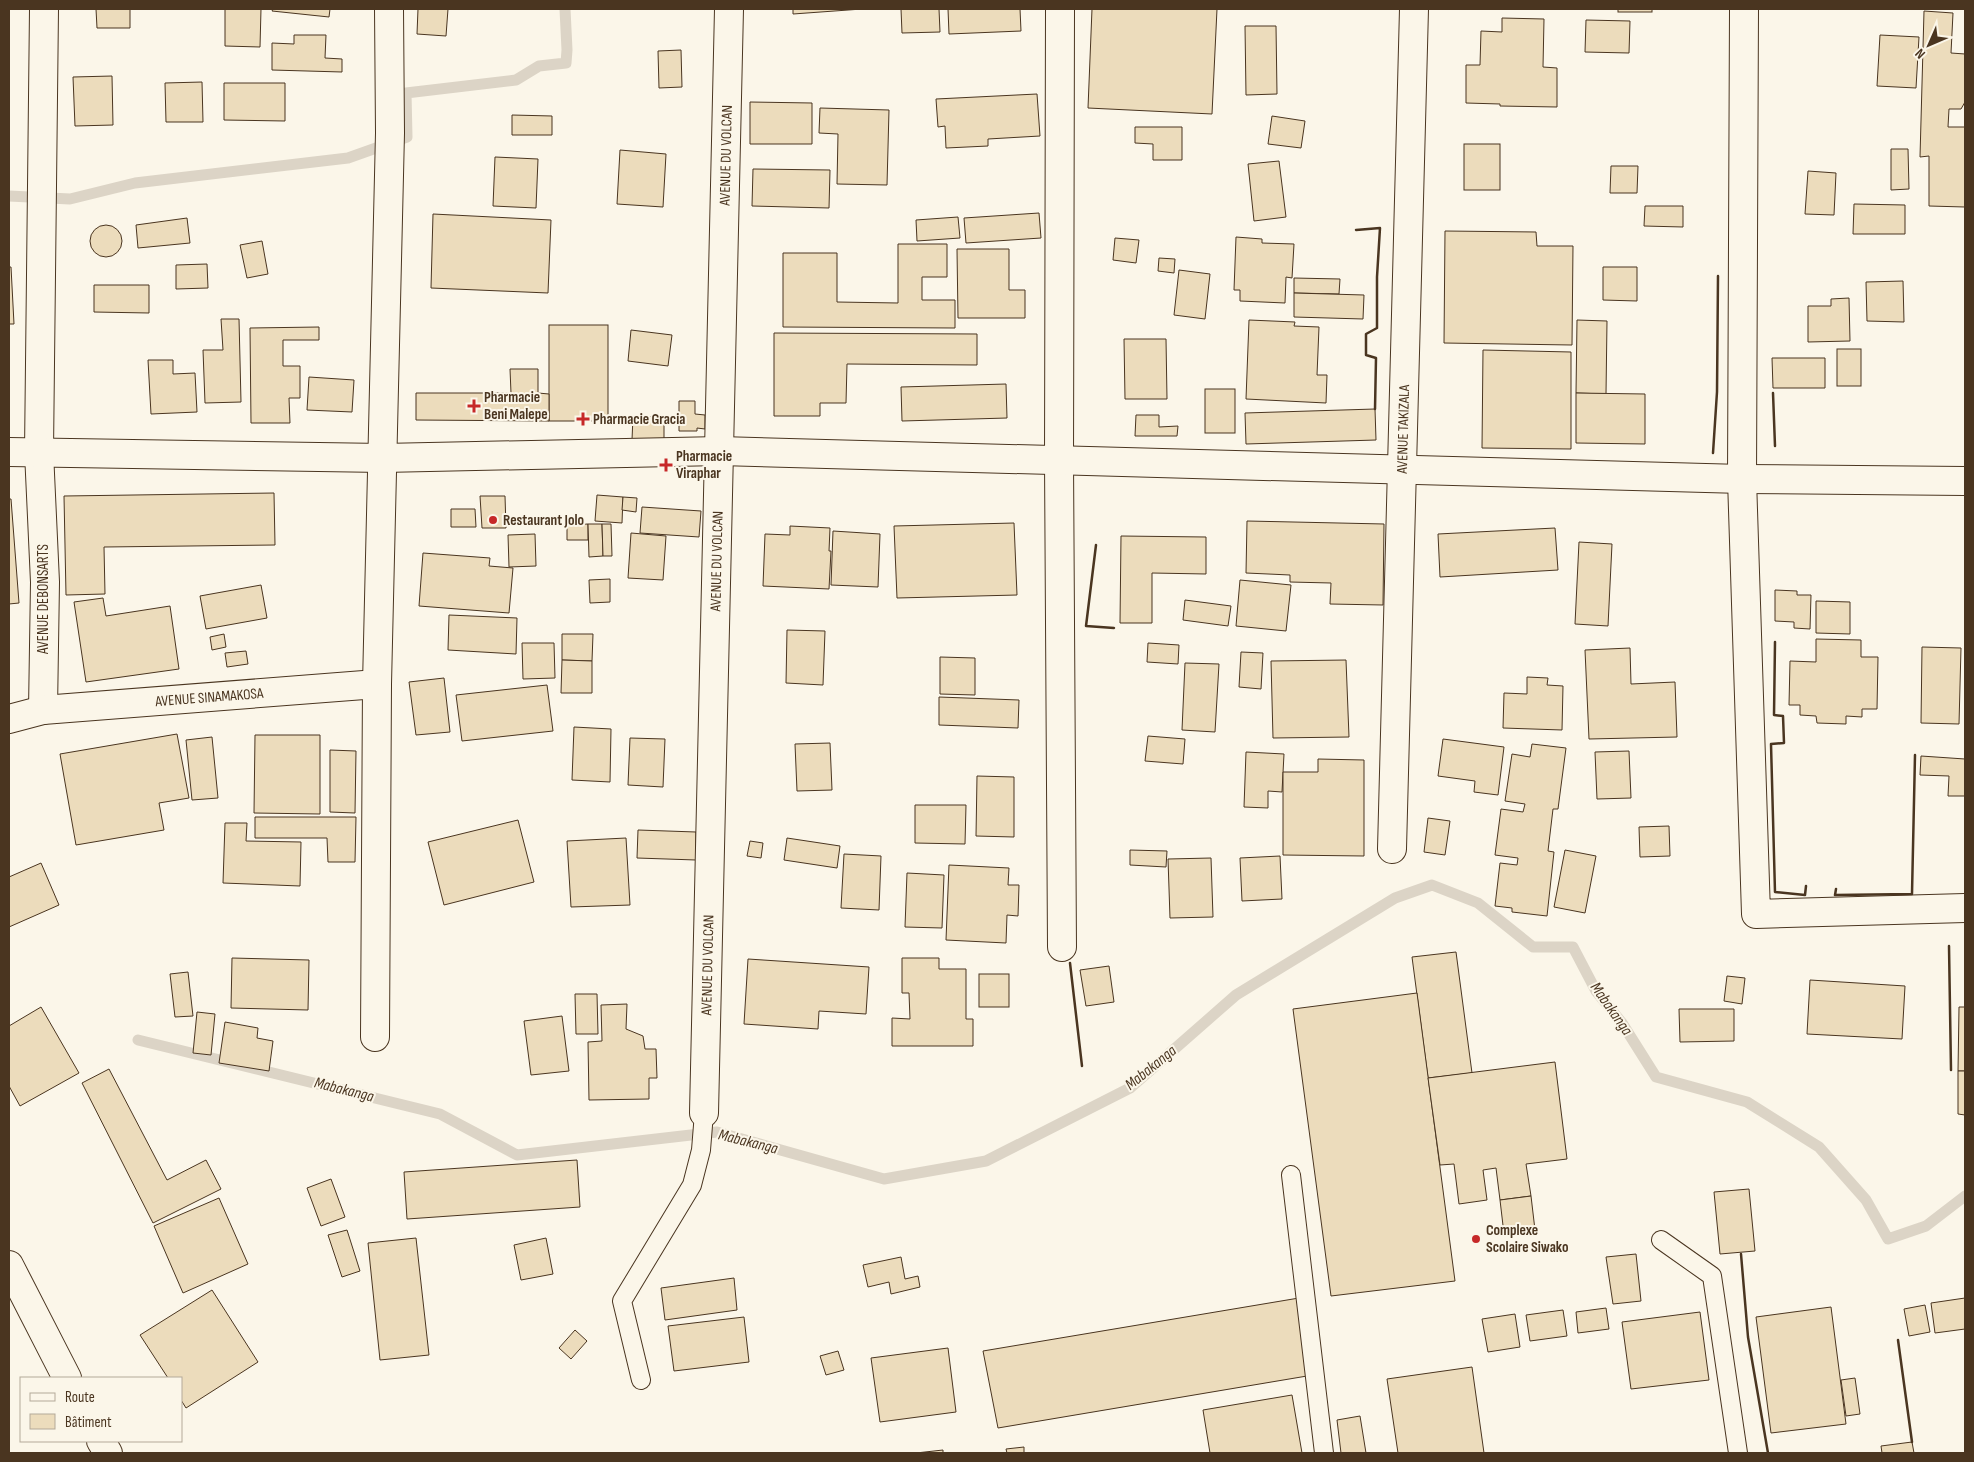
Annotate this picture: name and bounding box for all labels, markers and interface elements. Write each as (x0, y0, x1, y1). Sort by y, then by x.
north arrow (1904, 20, 1954, 70)
text: N (1912, 45, 1929, 62)
street label: AVENUE DU VOLCAN (715, 105, 736, 207)
street label: AVENUE TAKIZALA (1392, 384, 1414, 475)
place label: Pharmacie Beni Malepe (484, 388, 548, 424)
marker: Pharmacie Beni Malepe (468, 400, 480, 412)
place label: Pharmacie Gracia (593, 410, 685, 429)
marker: Pharmacie Gracia (577, 413, 589, 425)
place label: Pharmacie Viraphar (676, 447, 732, 483)
marker: Pharmacie Viraphar (660, 459, 672, 471)
place label: Restaurant Jolo (503, 511, 584, 530)
street label: AVENUE DU VOLCAN (706, 511, 727, 613)
marker: Restaurant Jolo (487, 514, 499, 526)
street label: AVENUE DEBONSARTS (34, 544, 53, 655)
street label: AVENUE SINAMAKOSA (154, 683, 265, 711)
street label: AVENUE DU VOLCAN (697, 915, 718, 1017)
water label: Mabakanga (1586, 979, 1636, 1040)
water label: Mabakanga (1121, 1041, 1181, 1094)
water label: Mabakanga (312, 1073, 376, 1107)
water label: Mabakanga (716, 1125, 780, 1159)
place label: Complexe Scolaire Siwako (1486, 1221, 1568, 1257)
marker: Complexe Scolaire Siwako (1470, 1233, 1482, 1245)
legend (20, 1377, 182, 1442)
text: Route (65, 1388, 95, 1407)
text: Bâtiment (65, 1413, 112, 1432)

